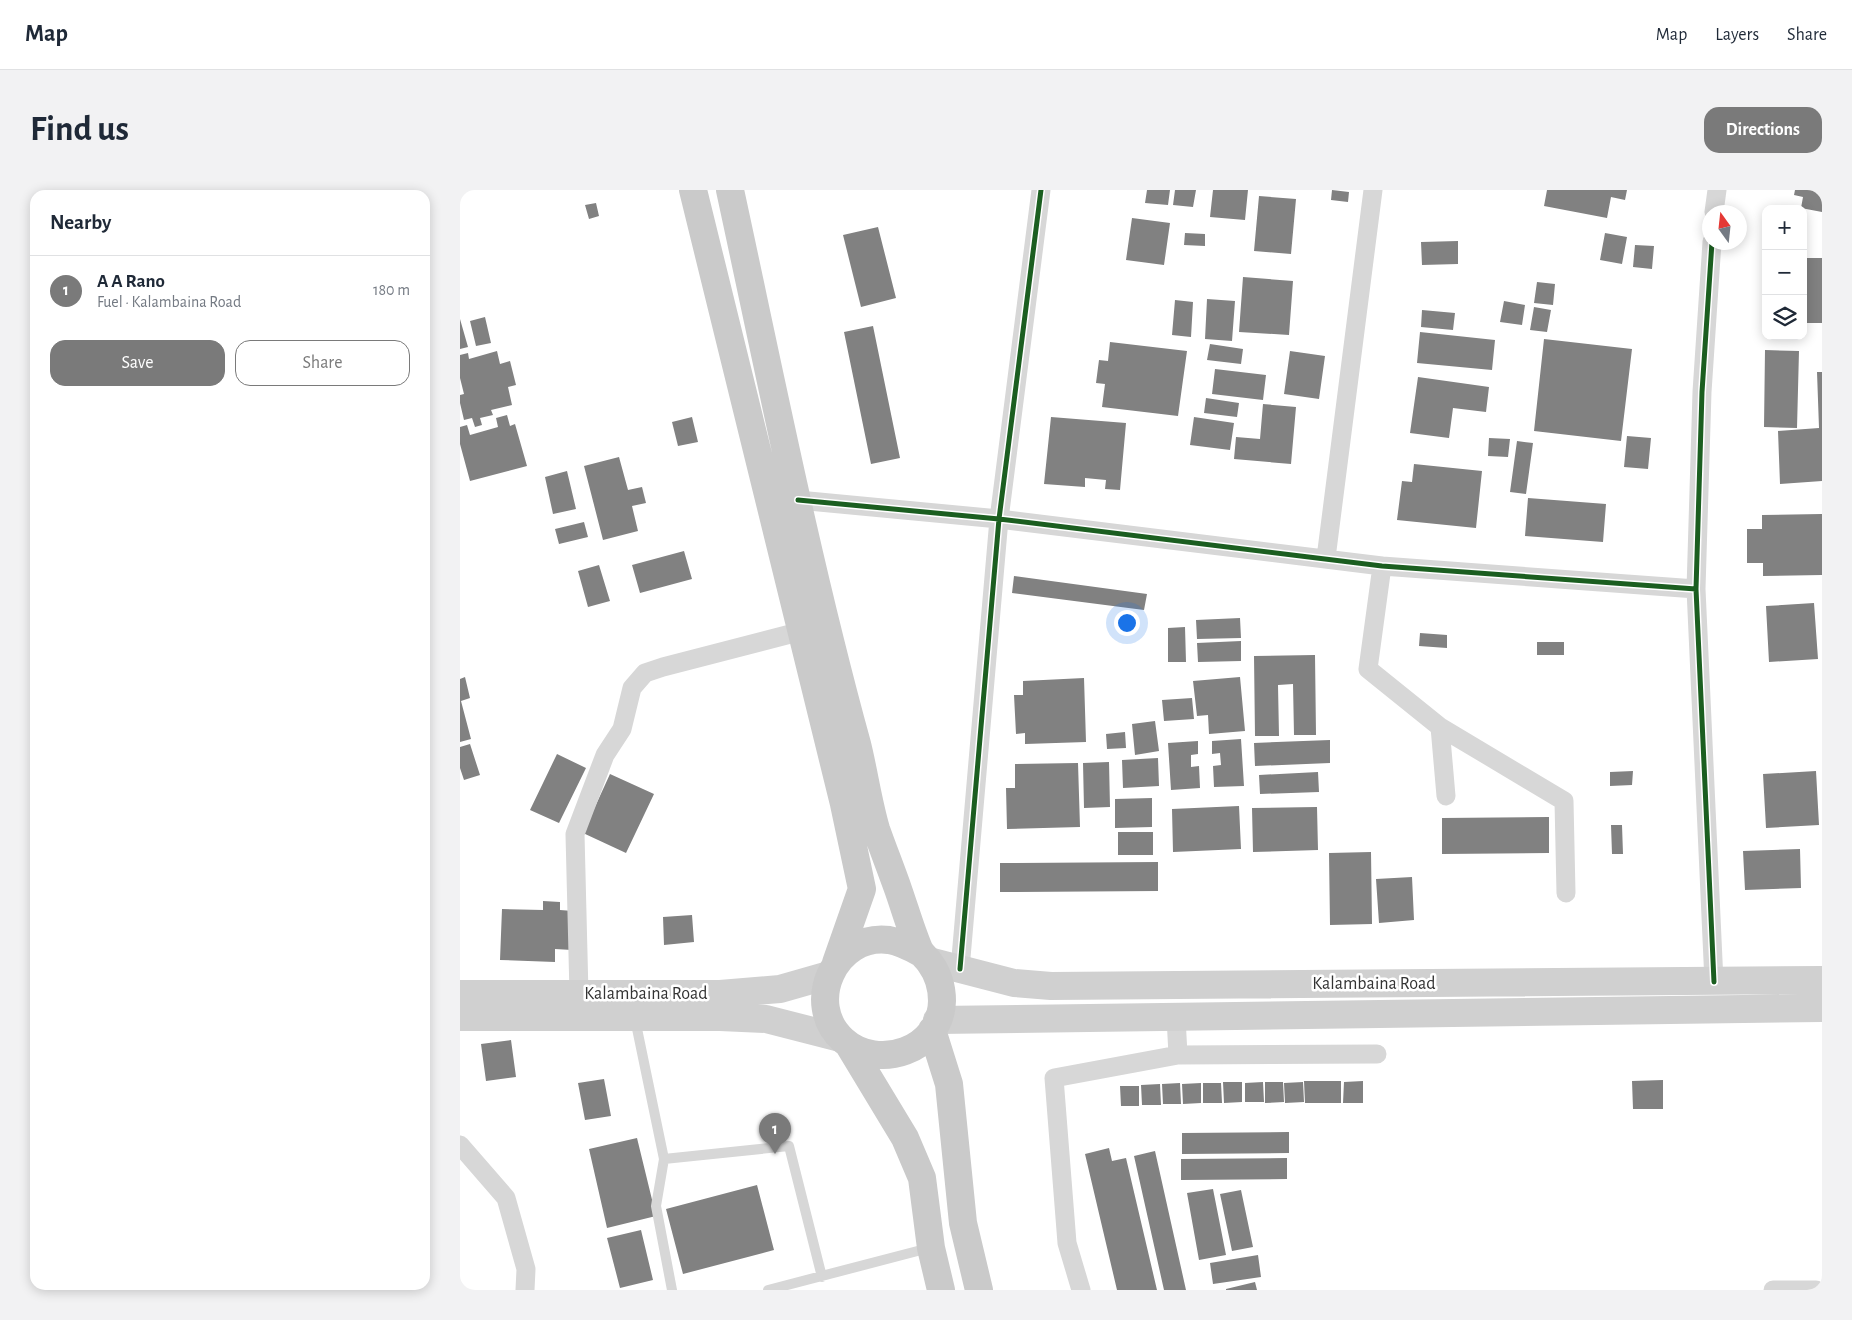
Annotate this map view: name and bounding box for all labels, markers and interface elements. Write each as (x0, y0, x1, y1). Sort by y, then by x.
text: Map (25, 22, 68, 46)
text: Map (1656, 26, 1687, 44)
text: Layers (1715, 26, 1759, 44)
text: Share (1787, 26, 1827, 44)
button: Directions (1704, 107, 1822, 153)
text: Find us (30, 112, 129, 147)
north arrow (1702, 205, 1747, 250)
map controls (1762, 205, 1807, 340)
button: + (1762, 205, 1807, 250)
text: Nearby (50, 212, 111, 233)
button: − (1762, 250, 1807, 295)
text: A A Rano (97, 272, 165, 291)
text: 1 (63, 282, 69, 298)
text: 180 m (373, 282, 410, 298)
text: Fuel · Kalambaina Road (97, 294, 241, 310)
button: layers (1762, 295, 1807, 340)
button: Save (50, 340, 225, 386)
button: Share (235, 340, 410, 386)
your location (1114, 610, 1140, 636)
street label: Kalambaina Road (1312, 975, 1436, 993)
street label: Kalambaina Road (584, 985, 708, 1003)
pin: 1 (759, 1113, 791, 1154)

